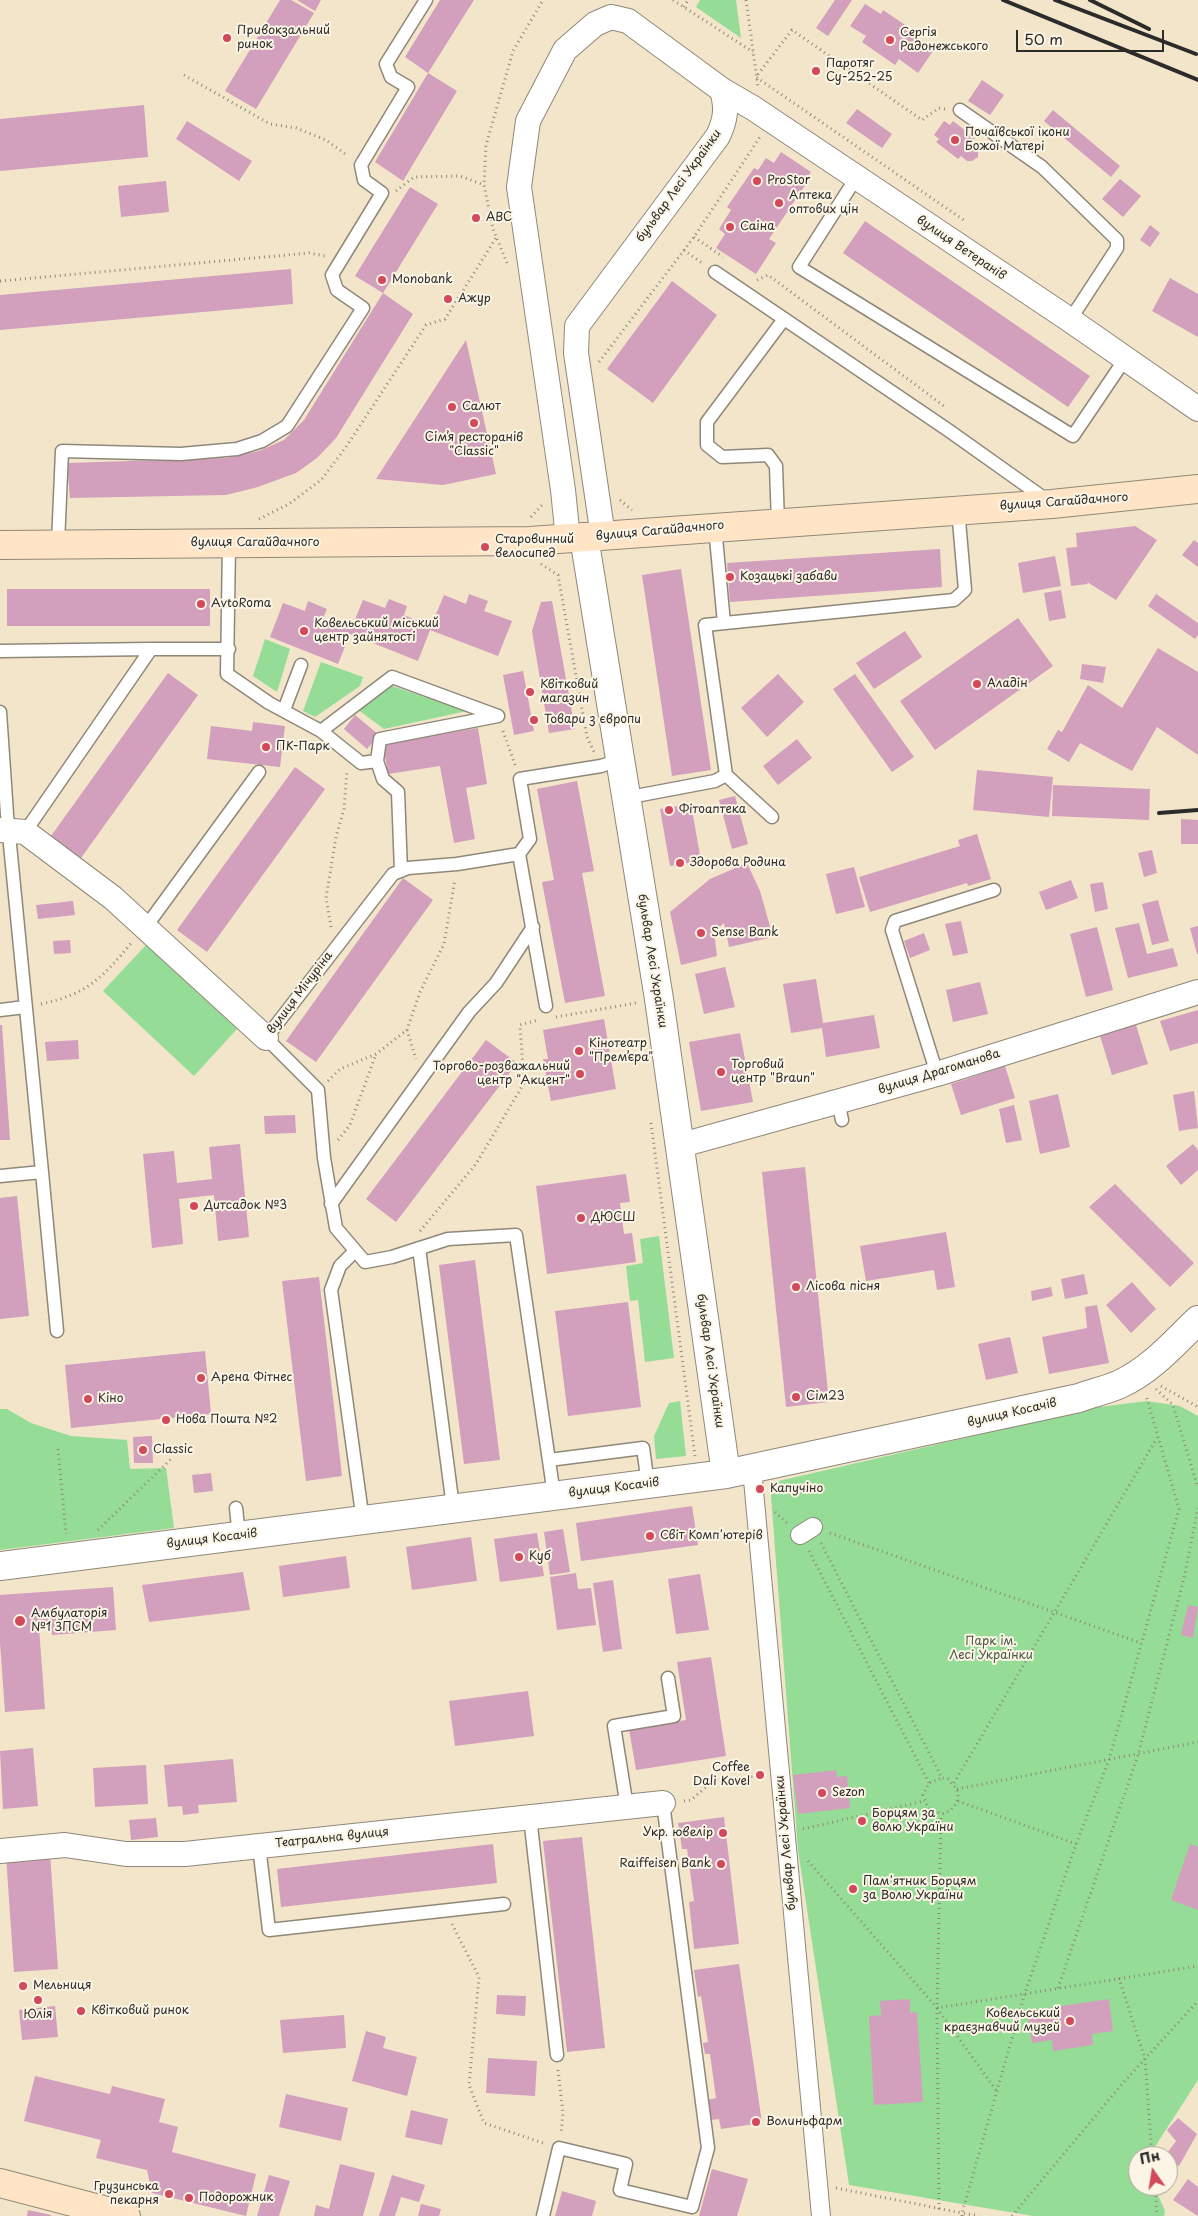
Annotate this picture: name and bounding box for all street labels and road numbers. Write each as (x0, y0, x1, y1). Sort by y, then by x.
street label: бульвар Лесі Українки (633, 127, 725, 245)
street label: вулиця Ветеранів (914, 213, 1008, 283)
street label: вулиця Сагайдачного (999, 490, 1129, 514)
street label: вулиця Сагайдачного (595, 518, 725, 544)
street label: вулиця Сагайдачного (191, 536, 319, 550)
street label: бульвар Лесі Українки (634, 893, 670, 1029)
street label: вулиця Мічуріна (264, 949, 336, 1037)
street label: вулиця Драгоманова (876, 1047, 1002, 1097)
street label: бульвар Лесі Українки (693, 1293, 727, 1429)
street label: вулиця Косачів (966, 1396, 1058, 1430)
street label: вулиця Косачів (568, 1475, 660, 1501)
street label: вулиця Косачів (166, 1526, 258, 1552)
street label: бульвар Лесі Українки (773, 1775, 799, 1911)
street label: Театральна вулиця (274, 1825, 390, 1851)

